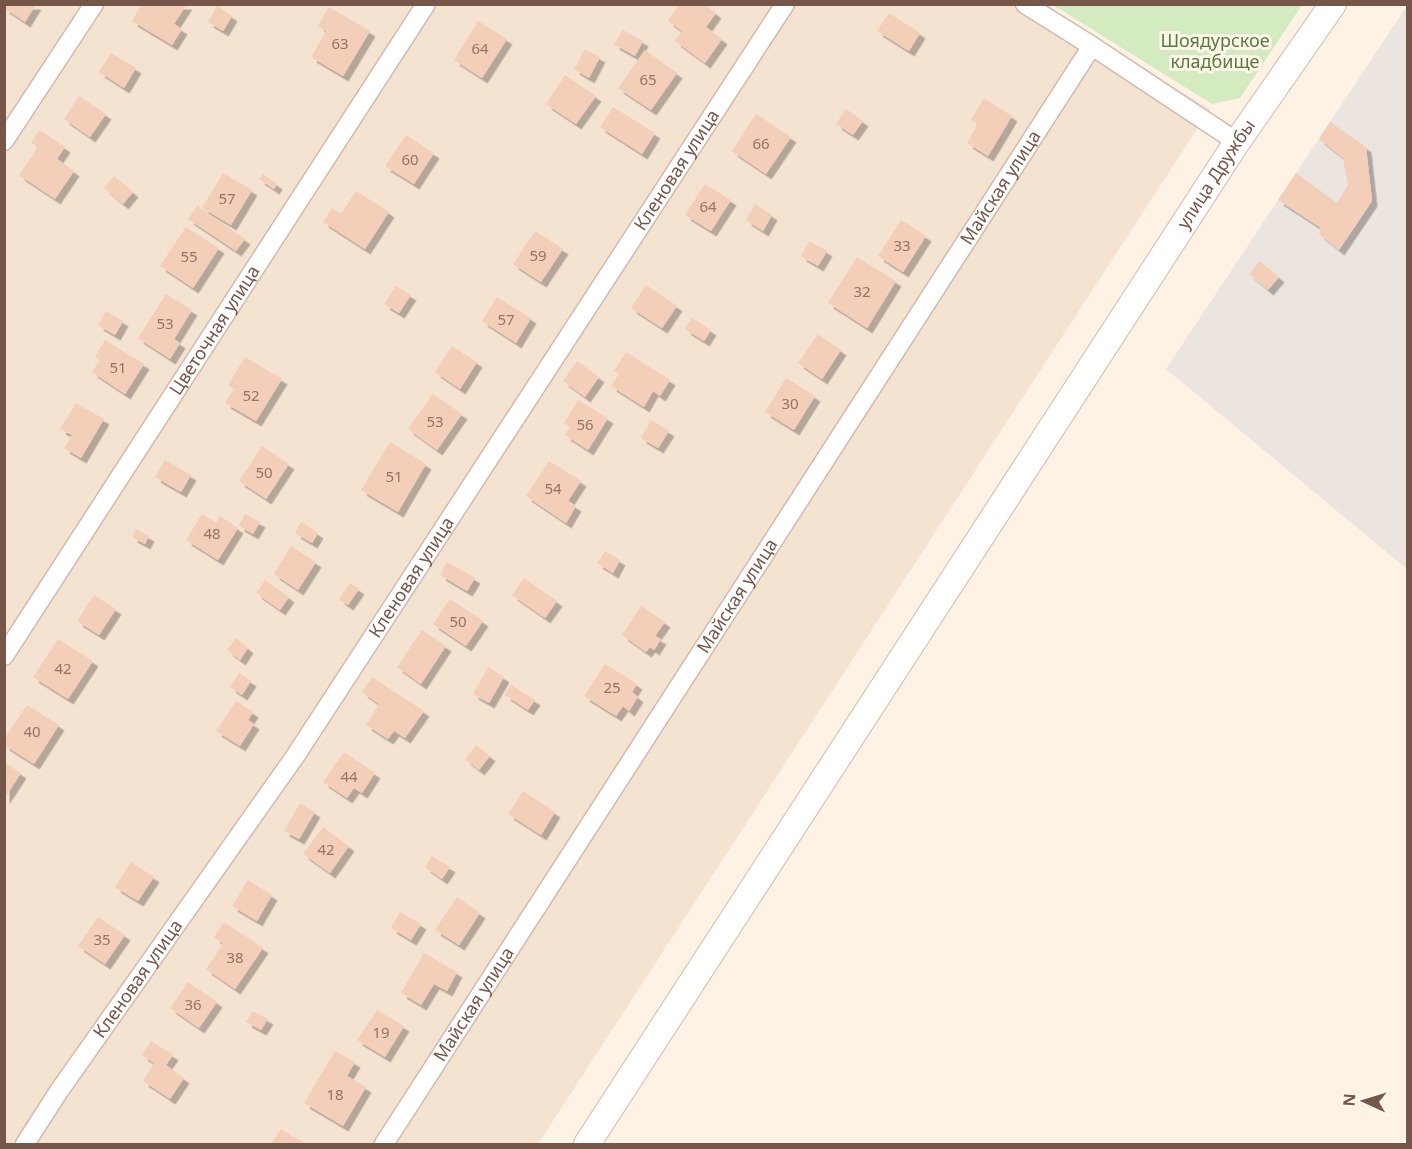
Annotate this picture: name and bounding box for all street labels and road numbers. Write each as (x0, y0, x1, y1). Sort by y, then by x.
street label: Кленовая улица (628, 105, 724, 235)
street label: улица Дружбы (1171, 114, 1260, 233)
street label: Майская улица (954, 125, 1046, 249)
street label: Цветочная улица (163, 260, 265, 399)
street label: Кленовая улица (363, 512, 459, 642)
street label: Майская улица (691, 534, 782, 657)
street label: Кленовая улица (87, 914, 187, 1043)
street label: Майская улица (427, 942, 519, 1066)

